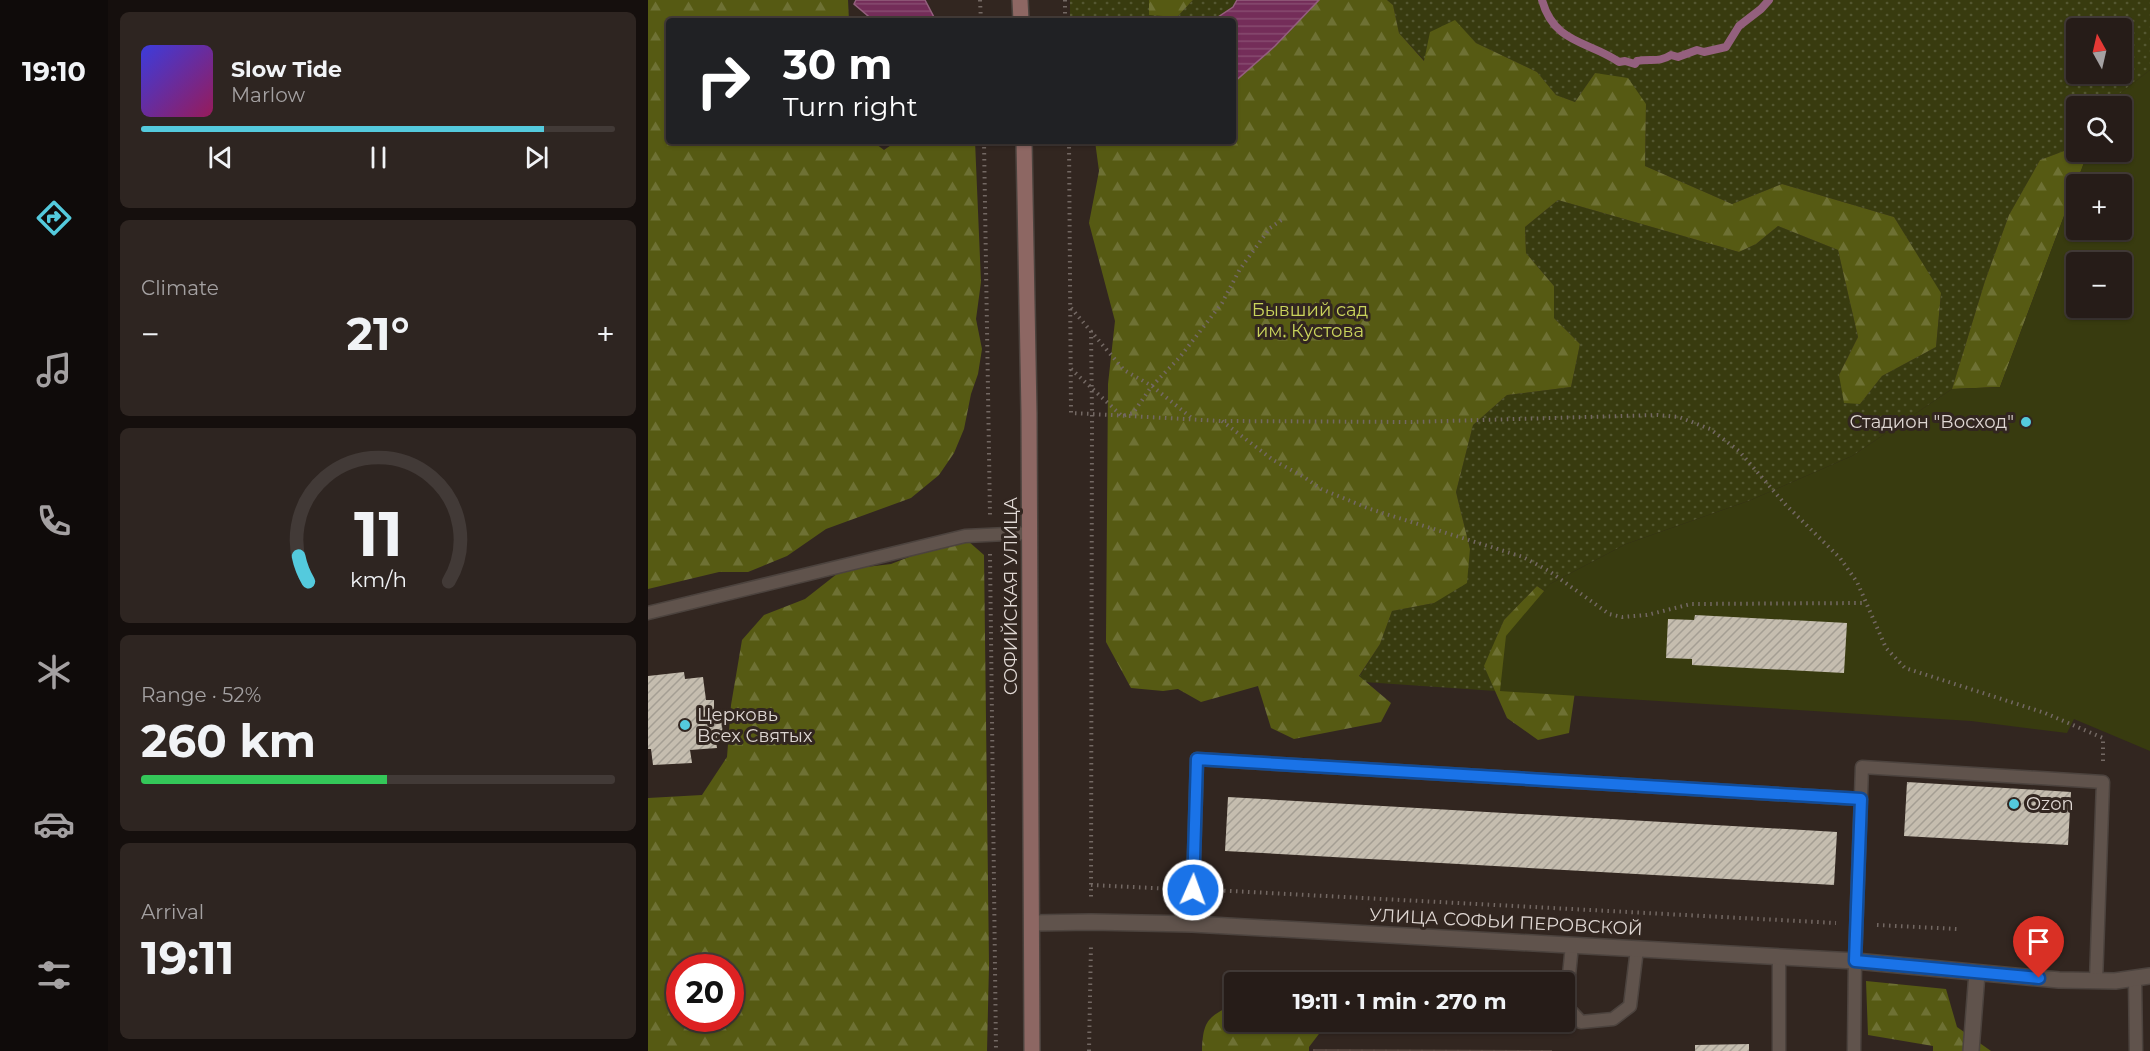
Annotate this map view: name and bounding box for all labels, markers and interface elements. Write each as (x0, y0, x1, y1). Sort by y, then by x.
north arrow (2066, 18, 2132, 84)
map controls (2066, 18, 2132, 318)
text: 30 m (783, 38, 892, 90)
icon: right (684, 42, 762, 120)
text: 19:10 (22, 55, 86, 88)
text: Slow Tide (231, 56, 342, 83)
text: Marlow (231, 83, 305, 107)
text: Turn right (783, 90, 918, 123)
button: search (2066, 96, 2132, 162)
icon: previous (204, 141, 237, 174)
icon: pause (362, 141, 395, 174)
icon: next (520, 141, 553, 174)
button: + (2066, 174, 2132, 240)
icon: directions (33, 197, 75, 239)
button: − (2066, 252, 2132, 318)
text: Climate (141, 276, 219, 300)
park label: Бывший сад им. Кустова (1252, 299, 1369, 342)
text: 21° (346, 306, 410, 361)
text: − (141, 314, 160, 354)
text: + (596, 314, 615, 354)
icon: music (33, 349, 75, 391)
place label: Стадион "Восход" (1850, 411, 2014, 433)
marker: Стадион "Восход" (2019, 415, 2033, 429)
street label: СОФИЙСКАЯ УЛИЦА (1000, 496, 1022, 695)
text: 11 (354, 497, 402, 573)
icon: phone (33, 500, 75, 542)
text: km/h (349, 567, 407, 593)
icon: climate (33, 651, 75, 693)
text: Range · 52% (141, 683, 261, 707)
place label: Церковь Всех Святых (697, 704, 813, 747)
text: 260 km (141, 713, 316, 768)
marker: Церковь Всех Святых (678, 718, 692, 732)
place label: Ozon (2026, 793, 2074, 815)
marker: Ozon (2007, 797, 2021, 811)
icon: car (33, 803, 75, 845)
position arrow (1161, 858, 1225, 922)
text: Arrival (141, 900, 204, 924)
street label: УЛИЦА СОФЬИ ПЕРОВСКОЙ (1369, 904, 1643, 940)
pin (2013, 916, 2064, 978)
icon: arrive (2022, 925, 2055, 958)
text: 19:11 (141, 930, 234, 985)
icon: filters (33, 954, 75, 996)
speed limit sign: 20 (666, 954, 744, 1032)
text: 19:11 · 1 min · 270 m (1292, 988, 1507, 1015)

